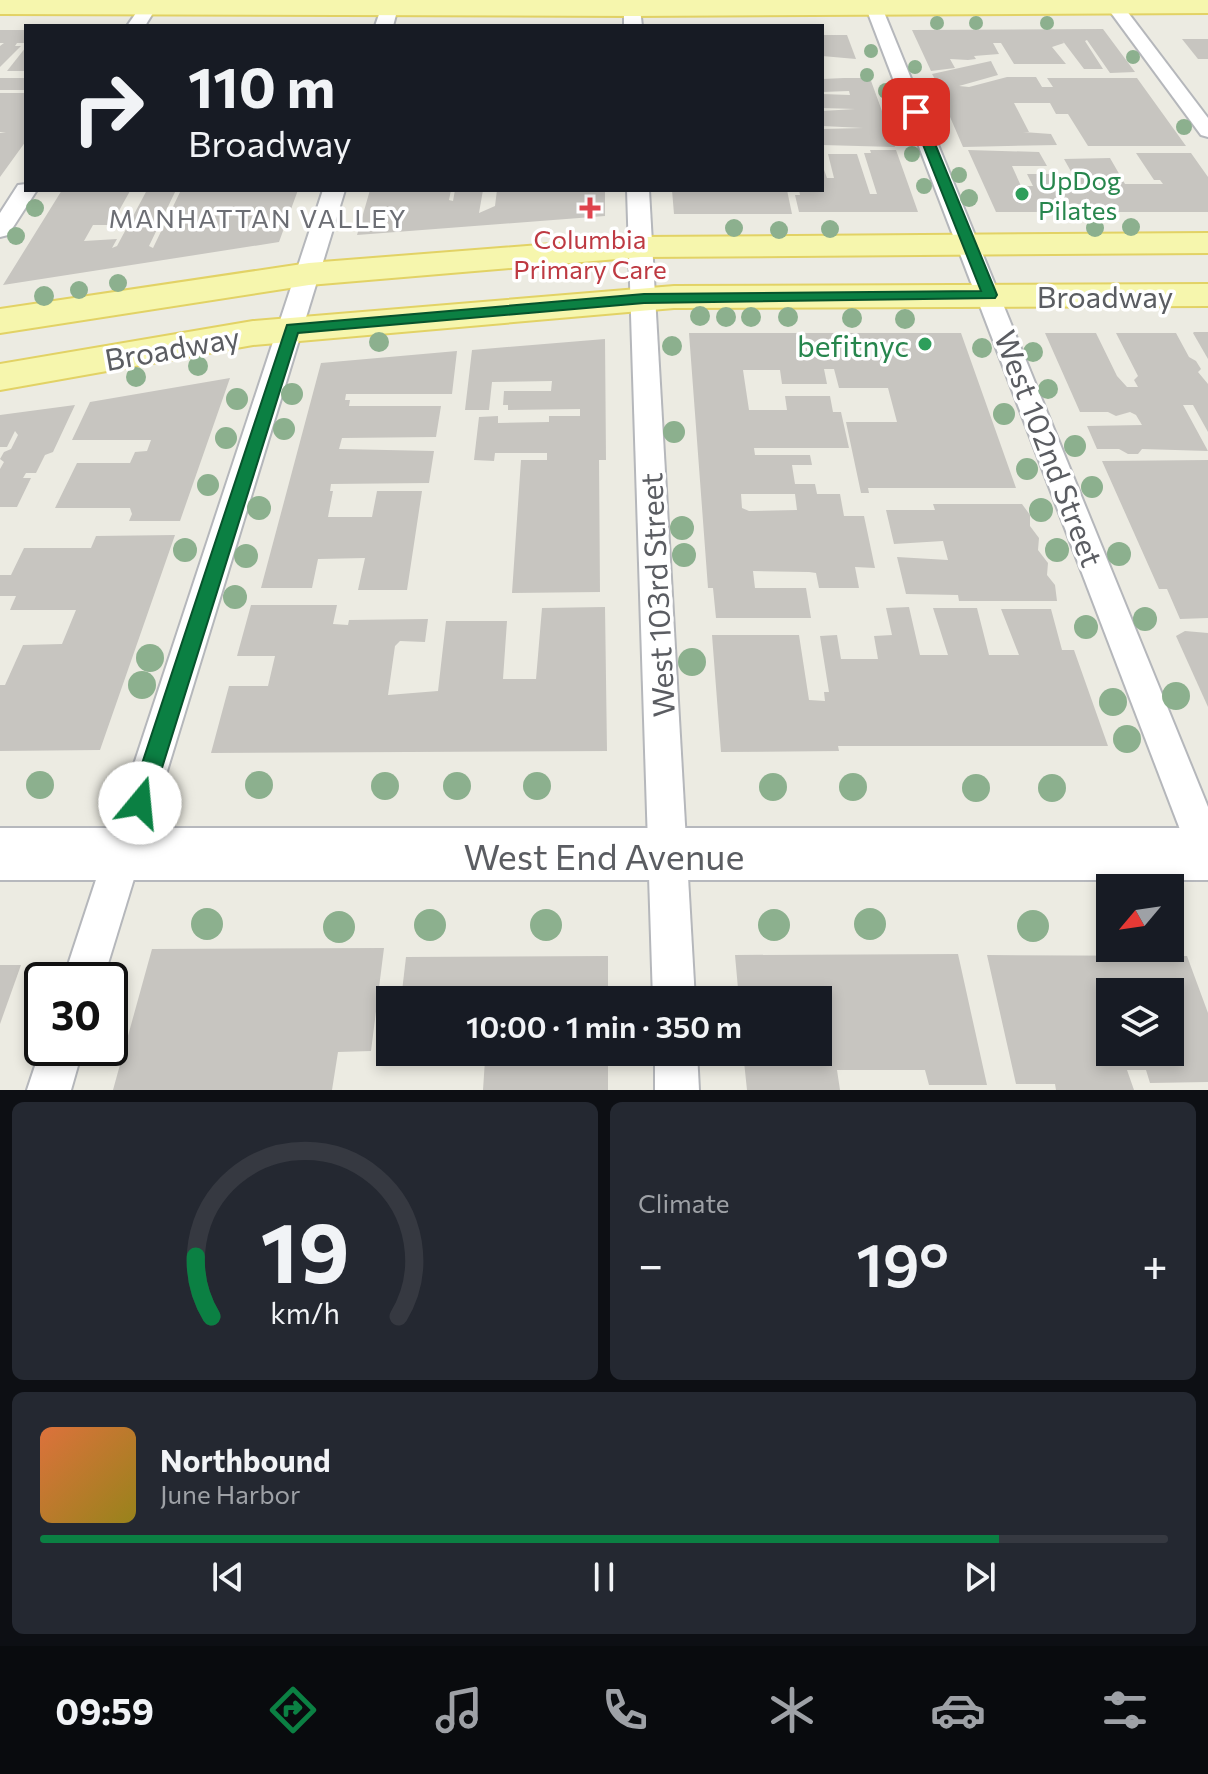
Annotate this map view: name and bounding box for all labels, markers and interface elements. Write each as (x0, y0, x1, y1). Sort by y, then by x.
text: 110 m (188, 51, 335, 120)
icon: right (56, 56, 160, 160)
pin (882, 78, 950, 146)
icon: arrive (894, 90, 938, 134)
text: Broadway (188, 120, 352, 164)
place label: UpDog Pilates (1038, 164, 1121, 225)
marker: UpDog Pilates (1013, 185, 1031, 203)
marker: Columbia Primary Care (579, 197, 601, 219)
district label: MANHATTAN VALLEY (108, 202, 408, 233)
place label: Columbia Primary Care (513, 223, 667, 284)
street label: Broadway (1037, 277, 1173, 314)
street label: Broadway (102, 317, 242, 377)
street label: West 102nd Street (988, 325, 1112, 571)
place label: befitnyc (797, 326, 909, 363)
marker: befitnyc (916, 335, 934, 353)
street label: West 103rd Street (631, 472, 681, 718)
position arrow (98, 761, 182, 845)
street label: West End Avenue (464, 833, 744, 877)
north arrow (1096, 874, 1184, 962)
map controls (1096, 874, 1184, 1066)
speed limit sign: 30 (24, 962, 128, 1066)
button: layers (1096, 978, 1184, 1066)
text: 10:00 · 1 min · 350 m (466, 1007, 742, 1044)
text: Climate (638, 1187, 730, 1218)
text: 19 (261, 1198, 349, 1300)
text: 19° (856, 1226, 949, 1299)
text: − (638, 1236, 663, 1290)
text: + (1142, 1236, 1168, 1290)
text: km/h (270, 1295, 340, 1330)
text: Northbound (160, 1441, 331, 1478)
text: June Harbor (160, 1478, 300, 1509)
icon: previous (206, 1555, 250, 1599)
icon: pause (582, 1555, 626, 1599)
icon: next (958, 1555, 1002, 1599)
icon: directions (265, 1682, 321, 1738)
icon: music (431, 1682, 487, 1738)
icon: phone (597, 1682, 653, 1738)
icon: climate (764, 1682, 820, 1738)
icon: car (930, 1682, 986, 1738)
icon: filters (1097, 1682, 1153, 1738)
text: 09:59 (55, 1688, 154, 1732)

